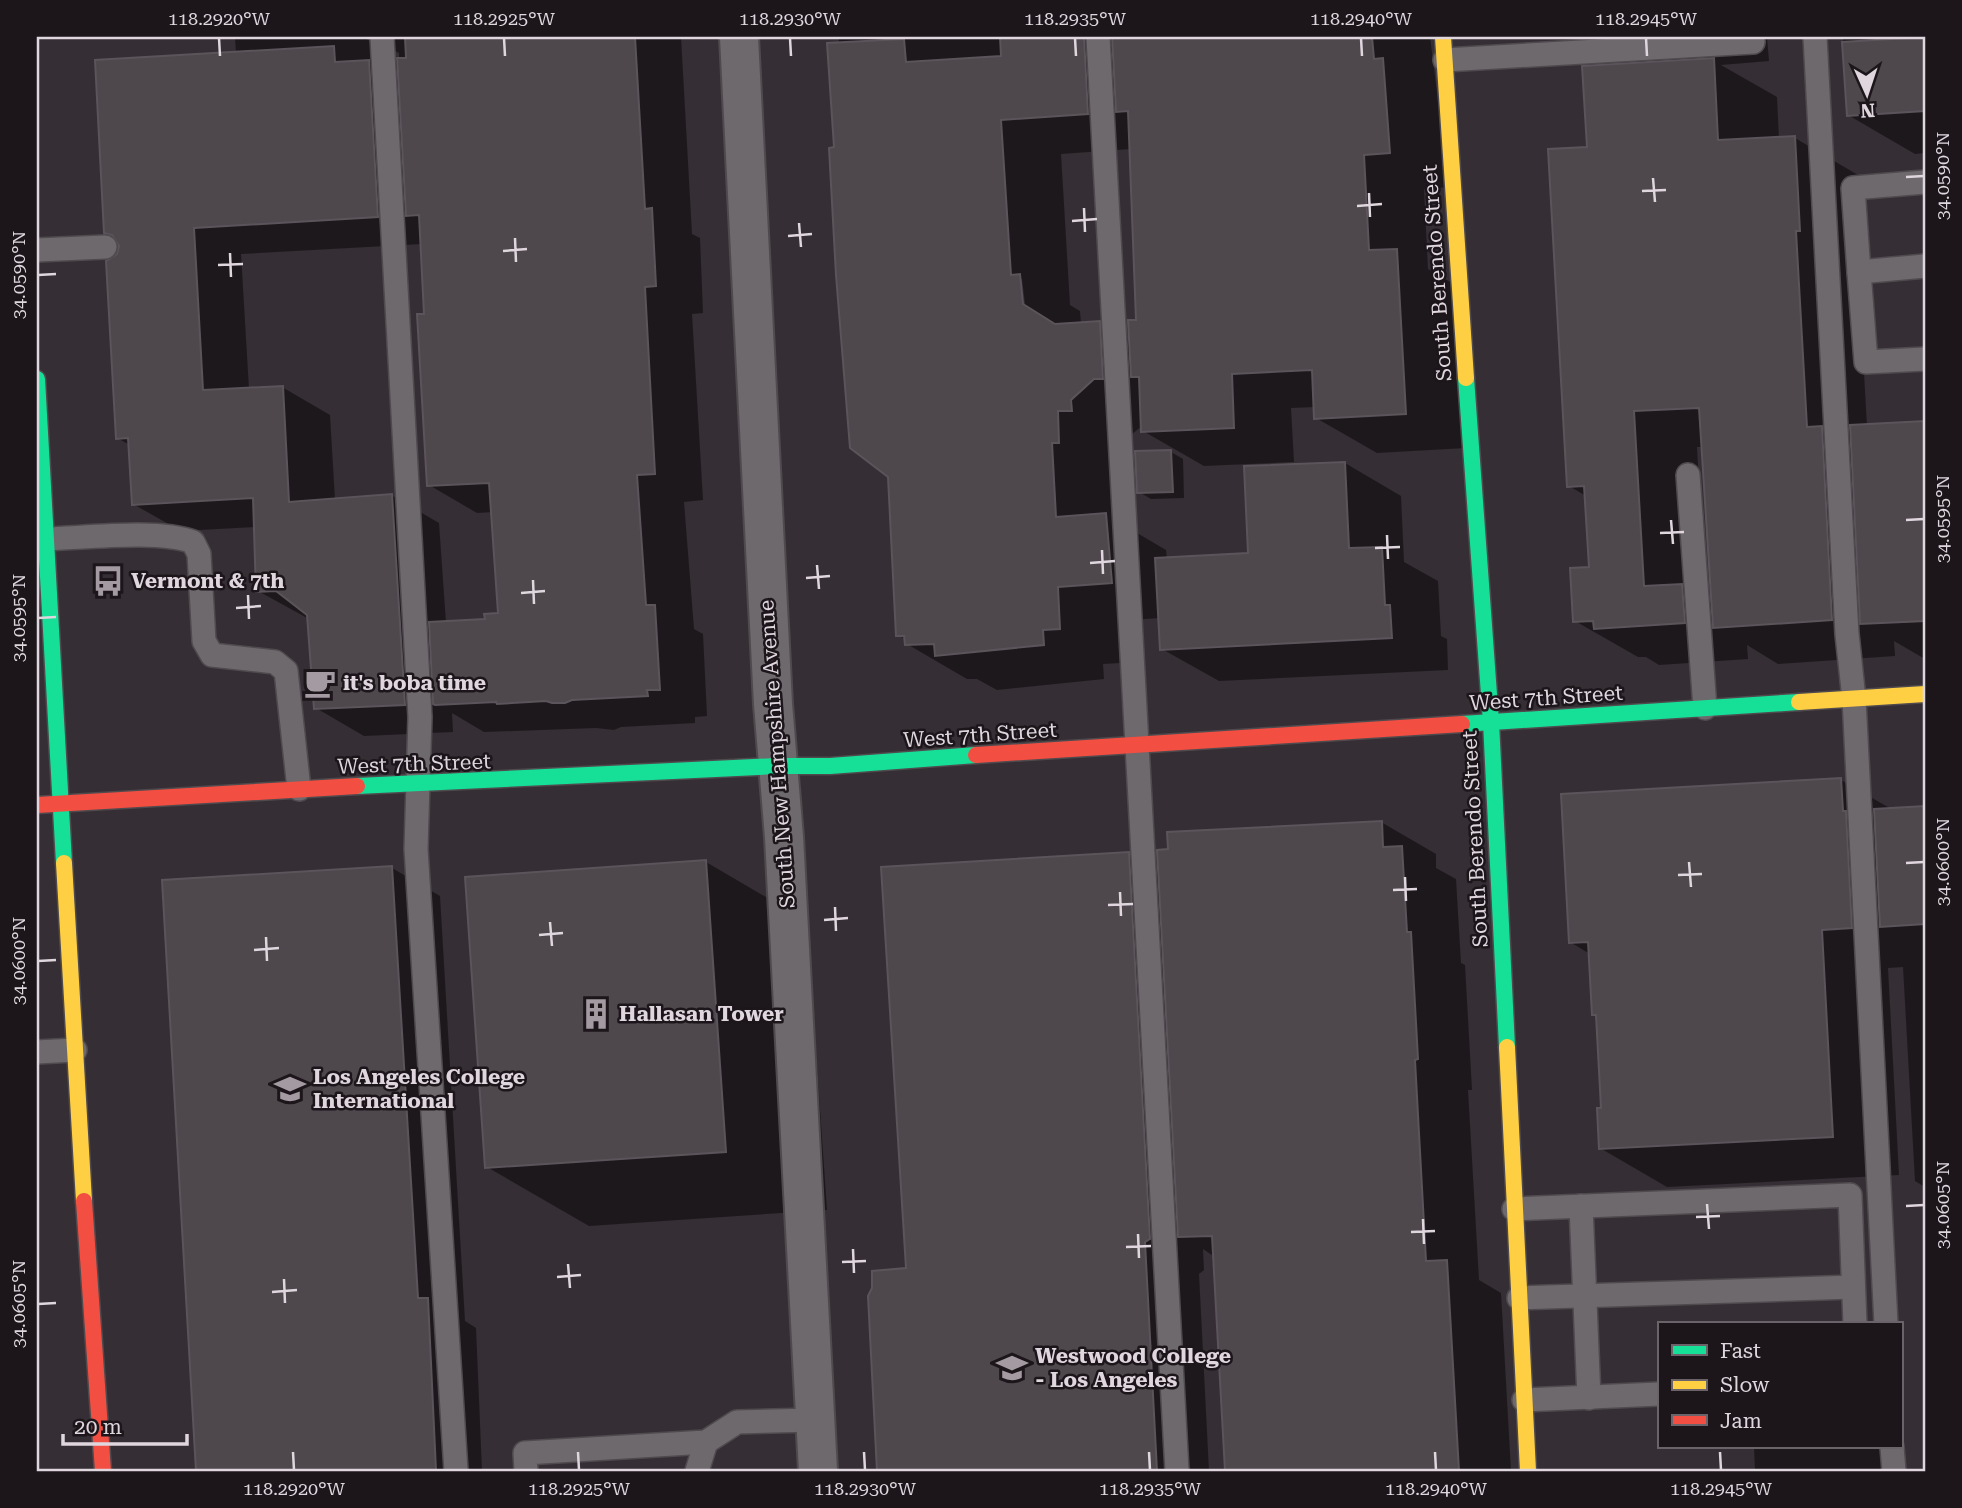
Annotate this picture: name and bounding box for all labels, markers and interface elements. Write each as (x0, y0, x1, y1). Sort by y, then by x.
text: 118.2920°W (168, 8, 271, 29)
text: 118.2925°W (453, 8, 556, 29)
text: 118.2930°W (739, 8, 842, 29)
text: 118.2935°W (1024, 8, 1127, 29)
text: 118.2940°W (1310, 8, 1413, 29)
text: 118.2945°W (1595, 8, 1698, 29)
north arrow (1832, 60, 1902, 130)
text: N (1860, 99, 1876, 122)
text: 34.0590°N (1932, 132, 1953, 220)
street label: South Berendo Street (1417, 164, 1457, 382)
text: 34.0590°N (8, 231, 29, 319)
text: 34.0595°N (1932, 475, 1953, 563)
bus stop icon: Vermont & 7th (91, 564, 125, 598)
place label: Vermont & 7th (131, 569, 284, 593)
text: 34.0595°N (8, 574, 29, 662)
street label: South New Hampshire Avenue (754, 599, 800, 909)
cafe icon: it's boba time (303, 666, 337, 700)
place label: it's boba time (343, 671, 486, 695)
street label: West 7th Street (1468, 681, 1624, 715)
street label: West 7th Street (902, 718, 1058, 752)
street label: South Berendo Street (1457, 730, 1493, 948)
street label: West 7th Street (337, 749, 491, 779)
text: 34.0600°N (1932, 818, 1953, 906)
text: 34.0600°N (8, 917, 29, 1005)
building icon: Hallasan Tower (579, 997, 613, 1031)
place label: Hallasan Tower (619, 1002, 784, 1026)
place label: Los Angeles College International (313, 1065, 525, 1113)
school or university icon: Los Angeles College International (273, 1072, 307, 1106)
text: 34.0605°N (1932, 1161, 1953, 1249)
text: 34.0605°N (8, 1260, 29, 1348)
legend (1658, 1322, 1902, 1448)
text: Fast (1720, 1339, 1761, 1363)
place label: Westwood College - Los Angeles (1035, 1344, 1231, 1392)
school or university icon: Westwood College - Los Angeles (995, 1351, 1029, 1385)
text: Slow (1720, 1373, 1770, 1397)
scale bar (63, 1403, 187, 1447)
text: Jam (1720, 1409, 1762, 1433)
text: 20 m (74, 1415, 122, 1439)
text: 118.2920°W (243, 1478, 346, 1499)
text: 118.2925°W (528, 1478, 631, 1499)
text: 118.2930°W (814, 1478, 917, 1499)
text: 118.2935°W (1099, 1478, 1202, 1499)
text: 118.2940°W (1385, 1478, 1488, 1499)
text: 118.2945°W (1670, 1478, 1773, 1499)

